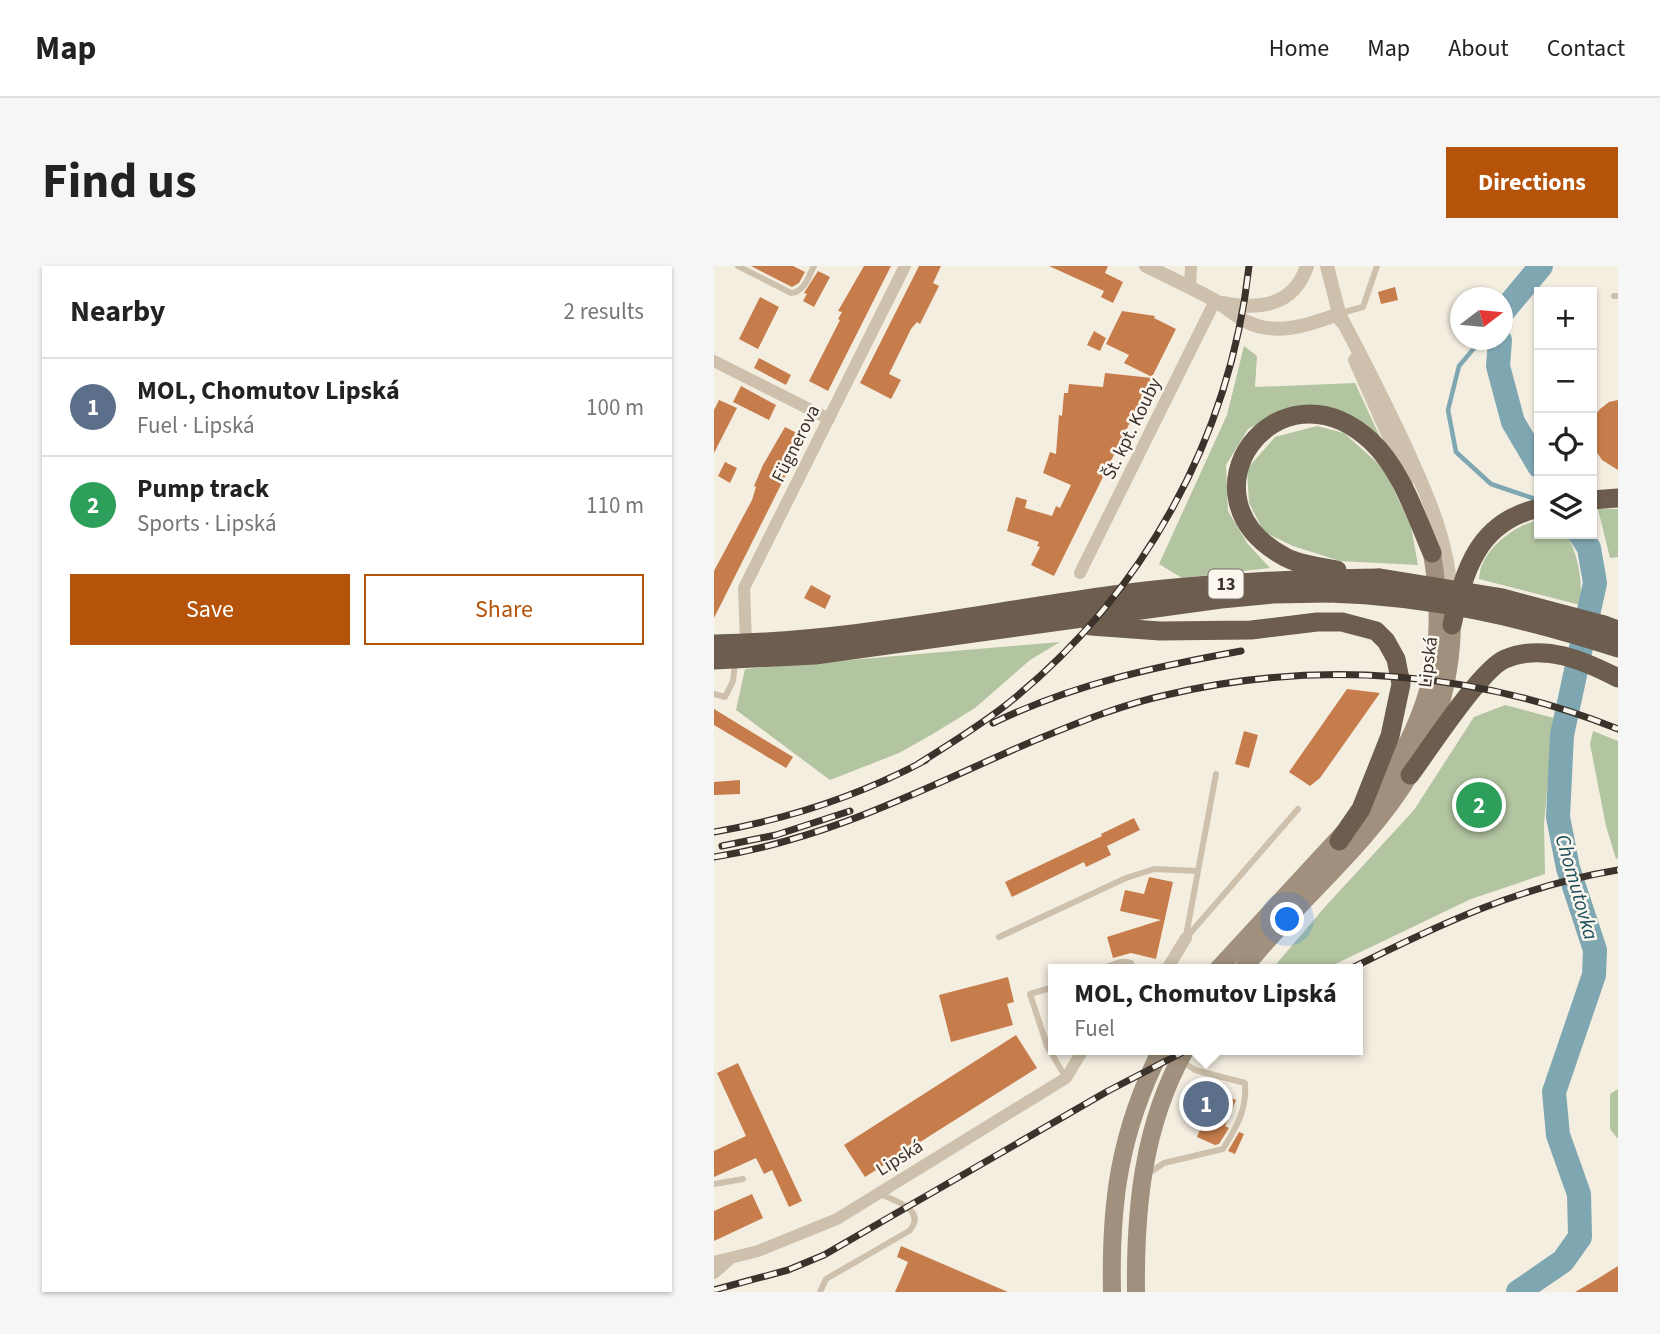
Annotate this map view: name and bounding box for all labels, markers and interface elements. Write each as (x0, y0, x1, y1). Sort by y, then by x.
text: Map (35, 25, 96, 72)
text: Home (1269, 31, 1329, 66)
text: Map (1367, 31, 1410, 66)
text: About (1448, 31, 1509, 66)
text: Contact (1547, 31, 1625, 66)
text: Find us (42, 147, 197, 217)
button: Directions (1446, 147, 1618, 218)
north arrow (1450, 287, 1513, 350)
map controls (1534, 287, 1597, 539)
button: + (1534, 287, 1597, 350)
text: Nearby (70, 290, 165, 333)
text: 2 results (564, 295, 644, 328)
button: − (1534, 350, 1597, 413)
text: MOL, Chomutov Lipská (137, 372, 400, 409)
street label: Št. kpt. Kouby (1096, 373, 1169, 484)
text: 1 (87, 391, 99, 424)
text: 100 m (586, 391, 644, 424)
street label: Fügnerova (765, 400, 827, 487)
text: Fuel · Lipská (137, 409, 255, 442)
button: locate (1534, 413, 1597, 476)
text: Pump track (137, 470, 269, 507)
button: layers (1534, 476, 1597, 539)
text: 2 (87, 489, 99, 522)
text: 110 m (586, 489, 644, 522)
text: Sports · Lipská (137, 507, 277, 540)
road number: 13 (1208, 570, 1244, 598)
button: Save (70, 574, 350, 645)
button: Share (364, 574, 644, 645)
street label: Lipská (1412, 635, 1445, 689)
pin: 2 (1456, 779, 1502, 831)
water label: Chomutovka (1548, 831, 1606, 943)
your location (1270, 902, 1304, 936)
popup (1048, 964, 1363, 1055)
text: MOL, Chomutov Lipská (1074, 975, 1337, 1012)
text: Fuel (1074, 1012, 1115, 1045)
pin: 1 (1183, 1078, 1229, 1130)
street label: Lipská (871, 1133, 929, 1183)

